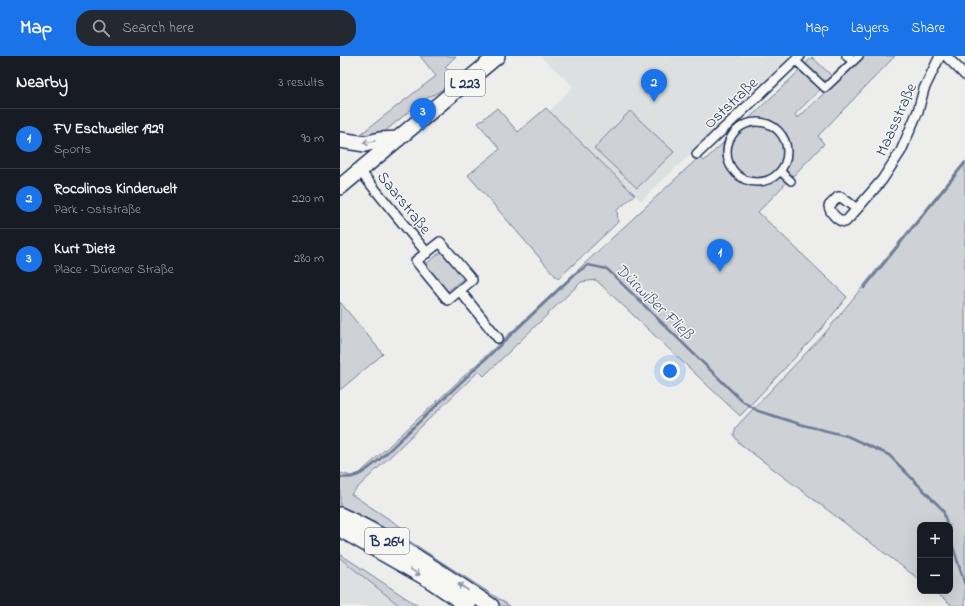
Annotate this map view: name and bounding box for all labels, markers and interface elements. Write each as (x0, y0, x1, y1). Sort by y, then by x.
search box (76, 10, 356, 46)
text: Map (20, 15, 52, 42)
icon: search (90, 17, 112, 39)
text: Search here (122, 17, 194, 39)
text: Map (805, 18, 829, 39)
text: Layers (851, 18, 889, 39)
text: Share (911, 18, 945, 39)
pin: 2 (641, 69, 667, 102)
text: Nearby (16, 70, 68, 95)
road number: L 223 (445, 70, 485, 96)
street label: Oststraße (699, 71, 765, 135)
text: 3 results (278, 73, 324, 92)
street label: Maasstraße (870, 79, 924, 160)
pin: 3 (410, 98, 436, 131)
text: FV Eschweiler 1929 (54, 118, 163, 140)
text: 1 (27, 129, 31, 148)
text: 90 m (301, 129, 324, 148)
one-way arrow (363, 138, 376, 146)
text: Sports (54, 140, 91, 159)
street label: Saarstraße (370, 166, 437, 241)
text: Rocolinos Kinderwelt (54, 178, 177, 200)
text: 2 (26, 189, 32, 208)
text: 220 m (292, 189, 324, 208)
text: Park · Oststraße (54, 200, 141, 219)
text: Kurt Dietz (54, 238, 115, 260)
pin: 1 (707, 239, 733, 272)
text: 3 (26, 249, 32, 268)
text: 280 m (294, 249, 324, 268)
water label: Dürwißer Fließ (609, 258, 700, 347)
text: Place · Dürener Straße (54, 260, 174, 279)
your location (660, 361, 680, 381)
map controls (917, 522, 953, 594)
button: + (917, 522, 953, 558)
road number: B 264 (365, 528, 409, 554)
button: − (917, 558, 953, 594)
one-way arrow (409, 568, 421, 576)
one-way arrow (457, 583, 468, 591)

